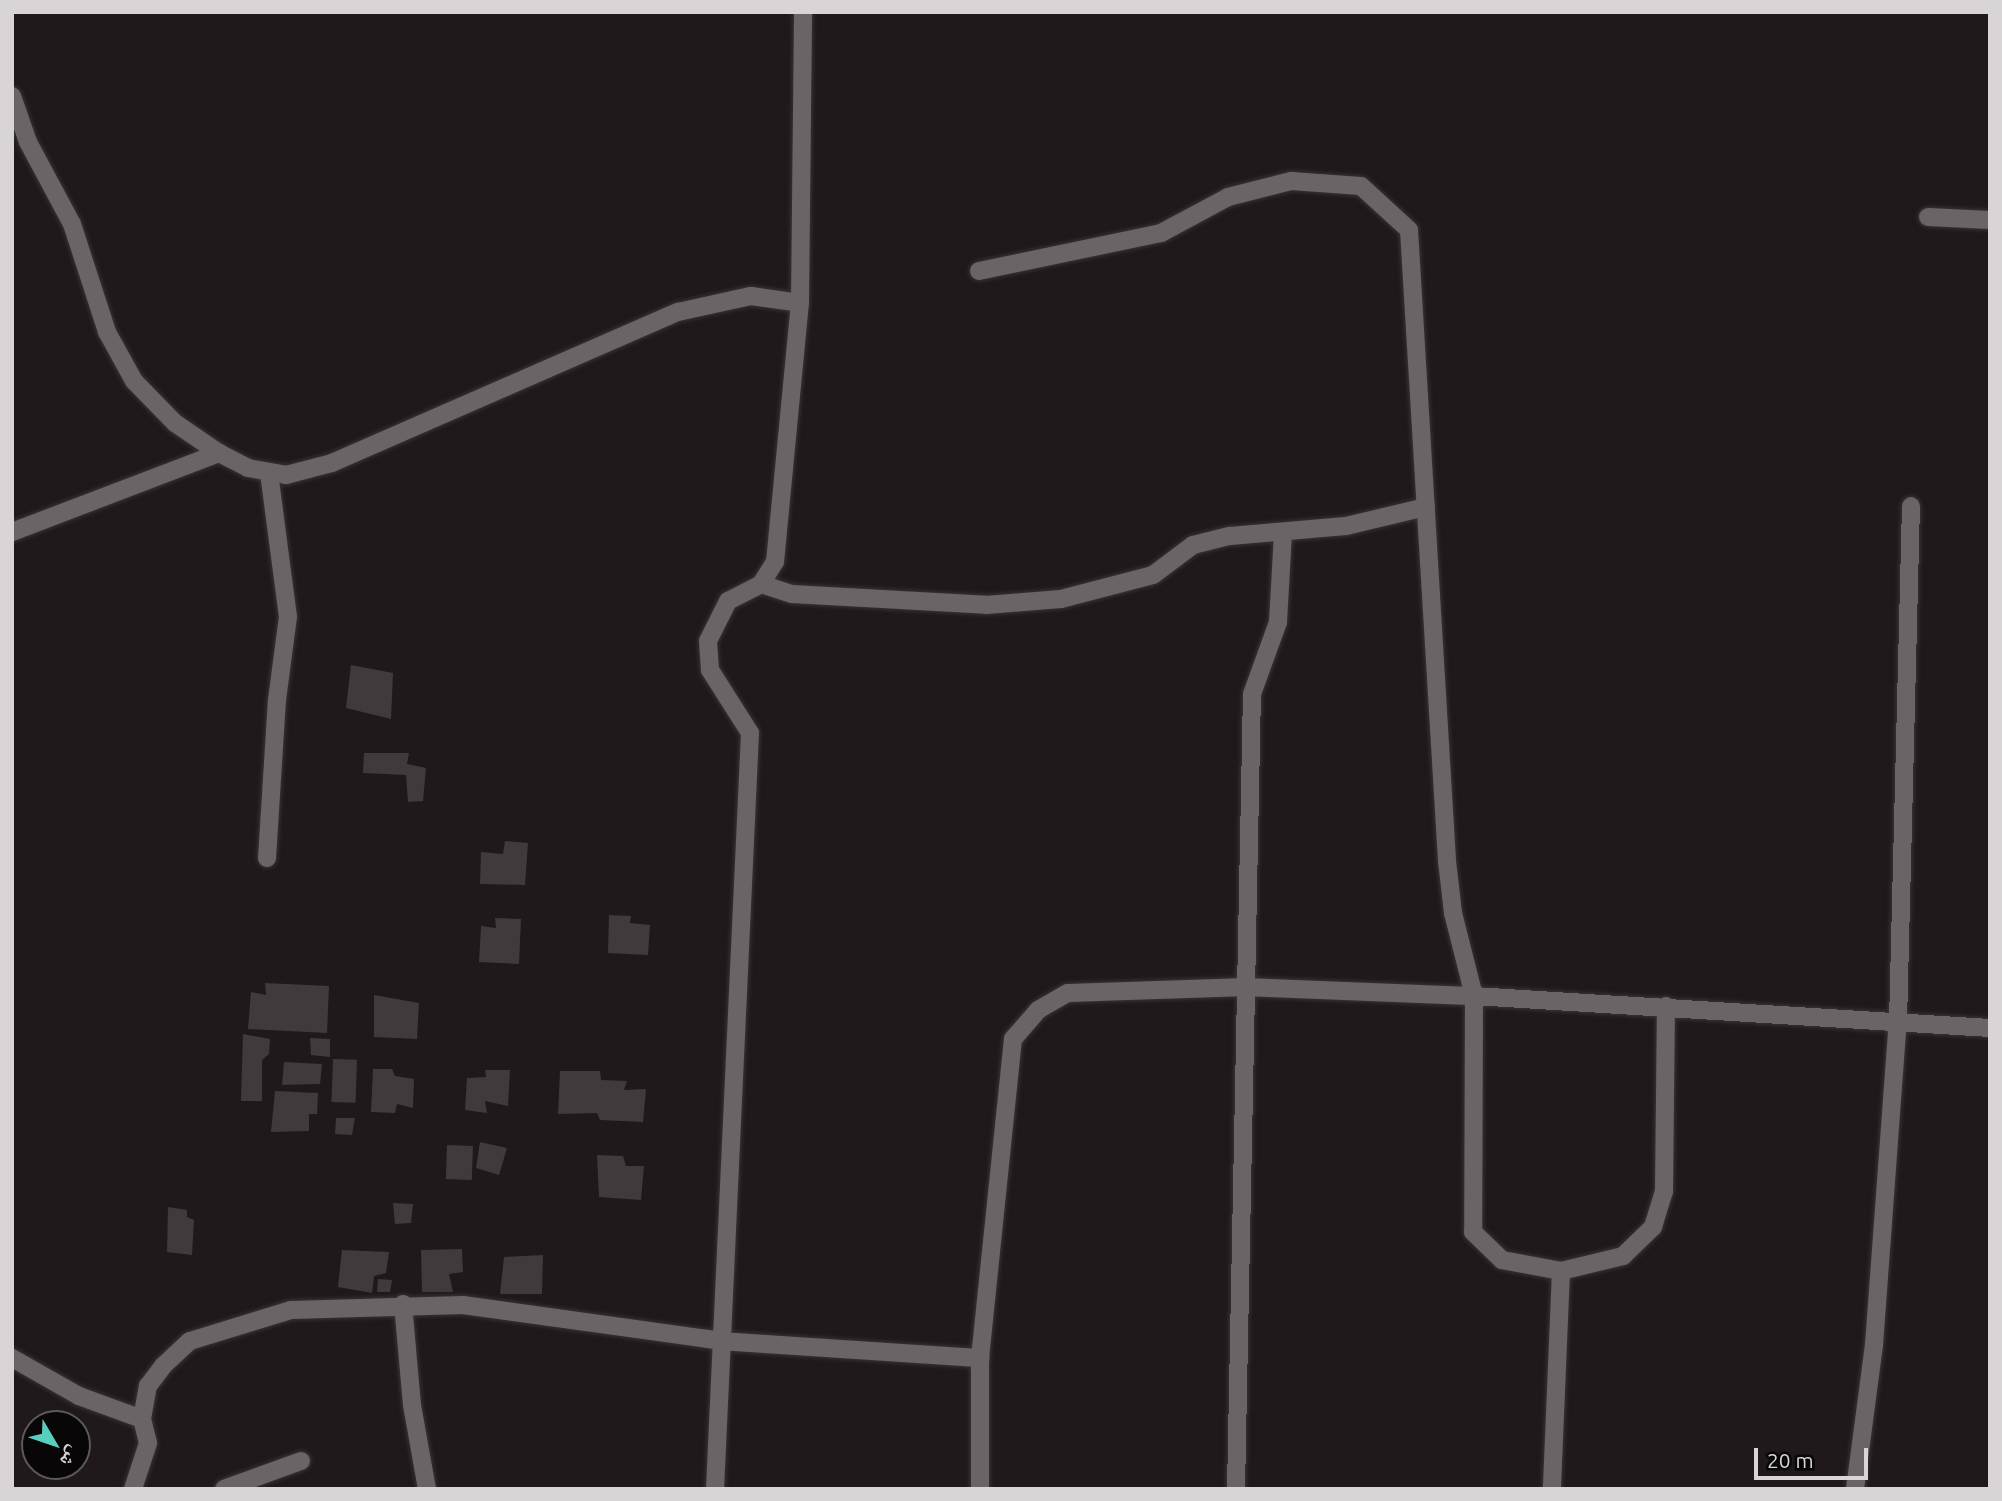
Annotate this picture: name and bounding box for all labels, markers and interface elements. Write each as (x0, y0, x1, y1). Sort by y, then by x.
north arrow (21, 1410, 91, 1480)
scale bar (1757, 1434, 1871, 1478)
text: ش (56, 1442, 86, 1472)
text: 20 m (1767, 1448, 1814, 1472)

